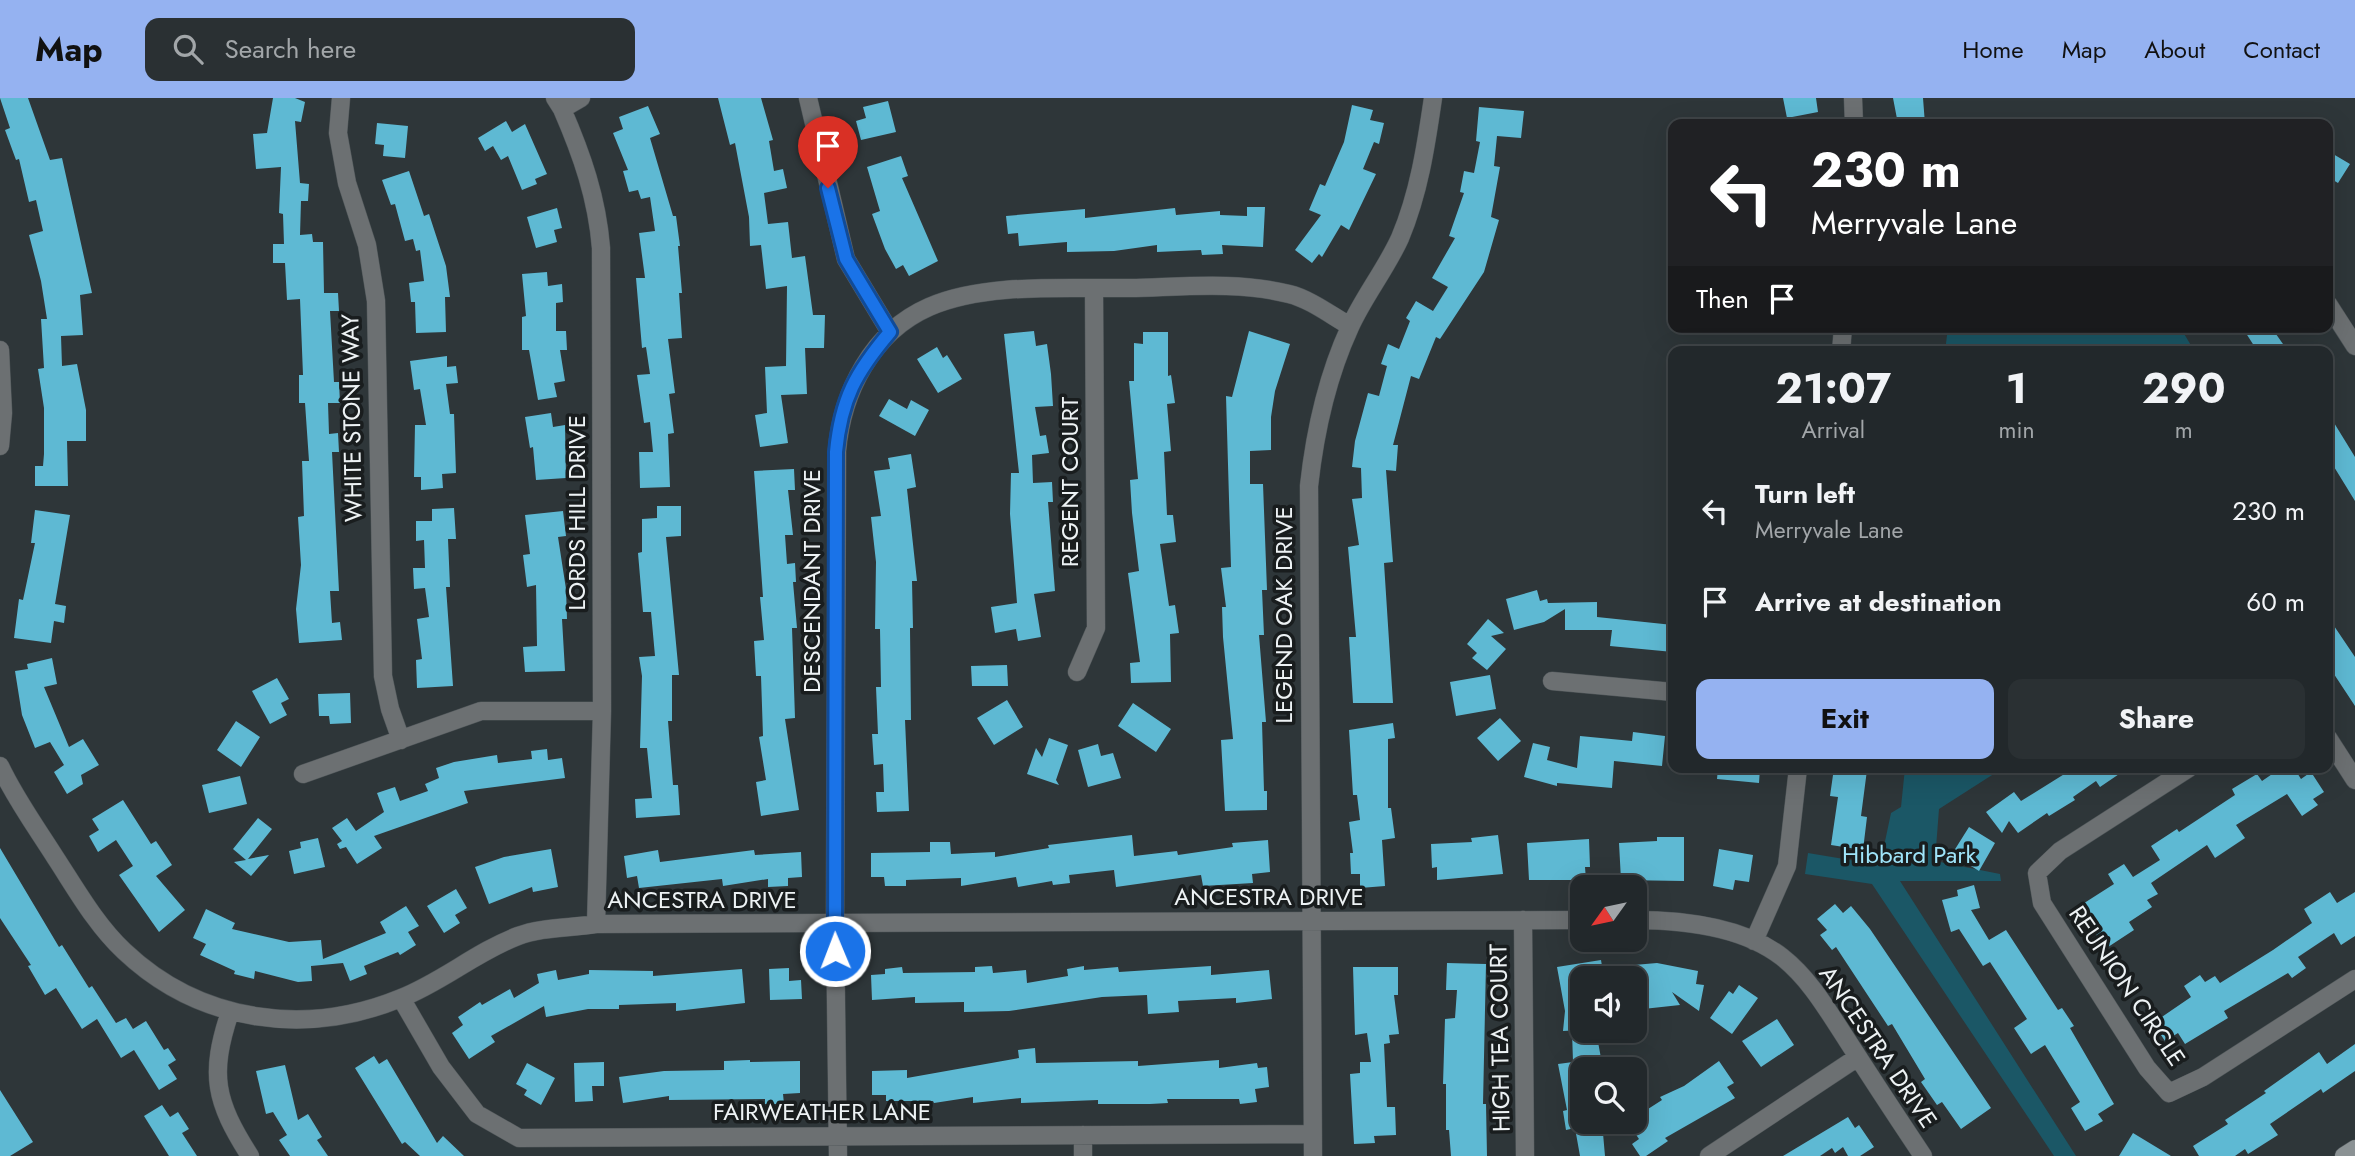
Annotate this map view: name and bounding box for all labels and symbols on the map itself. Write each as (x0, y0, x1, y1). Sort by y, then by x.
pin (798, 116, 858, 188)
street label: WHITE STONE WAY (332, 313, 371, 523)
street label: REGENT COURT (1052, 397, 1087, 567)
street label: LORDS HILL DRIVE (559, 415, 594, 611)
street label: DESCENDANT DRIVE (794, 469, 829, 693)
street label: LEGEND OAK DRIVE (1266, 506, 1301, 724)
park label: Hibbard Park (1842, 837, 1977, 872)
north arrow (1570, 875, 1647, 952)
street label: ANCESTRA DRIVE (1174, 879, 1364, 914)
street label: ANCESTRA DRIVE (607, 882, 797, 917)
street label: REUNION CIRCLE (2061, 898, 2194, 1073)
position arrow (798, 914, 872, 988)
street label: HIGH TEA COURT (1480, 943, 1519, 1133)
street label: ANCESTRA DRIVE (1811, 958, 1946, 1135)
street label: FAIRWEATHER LANE (713, 1094, 931, 1129)

